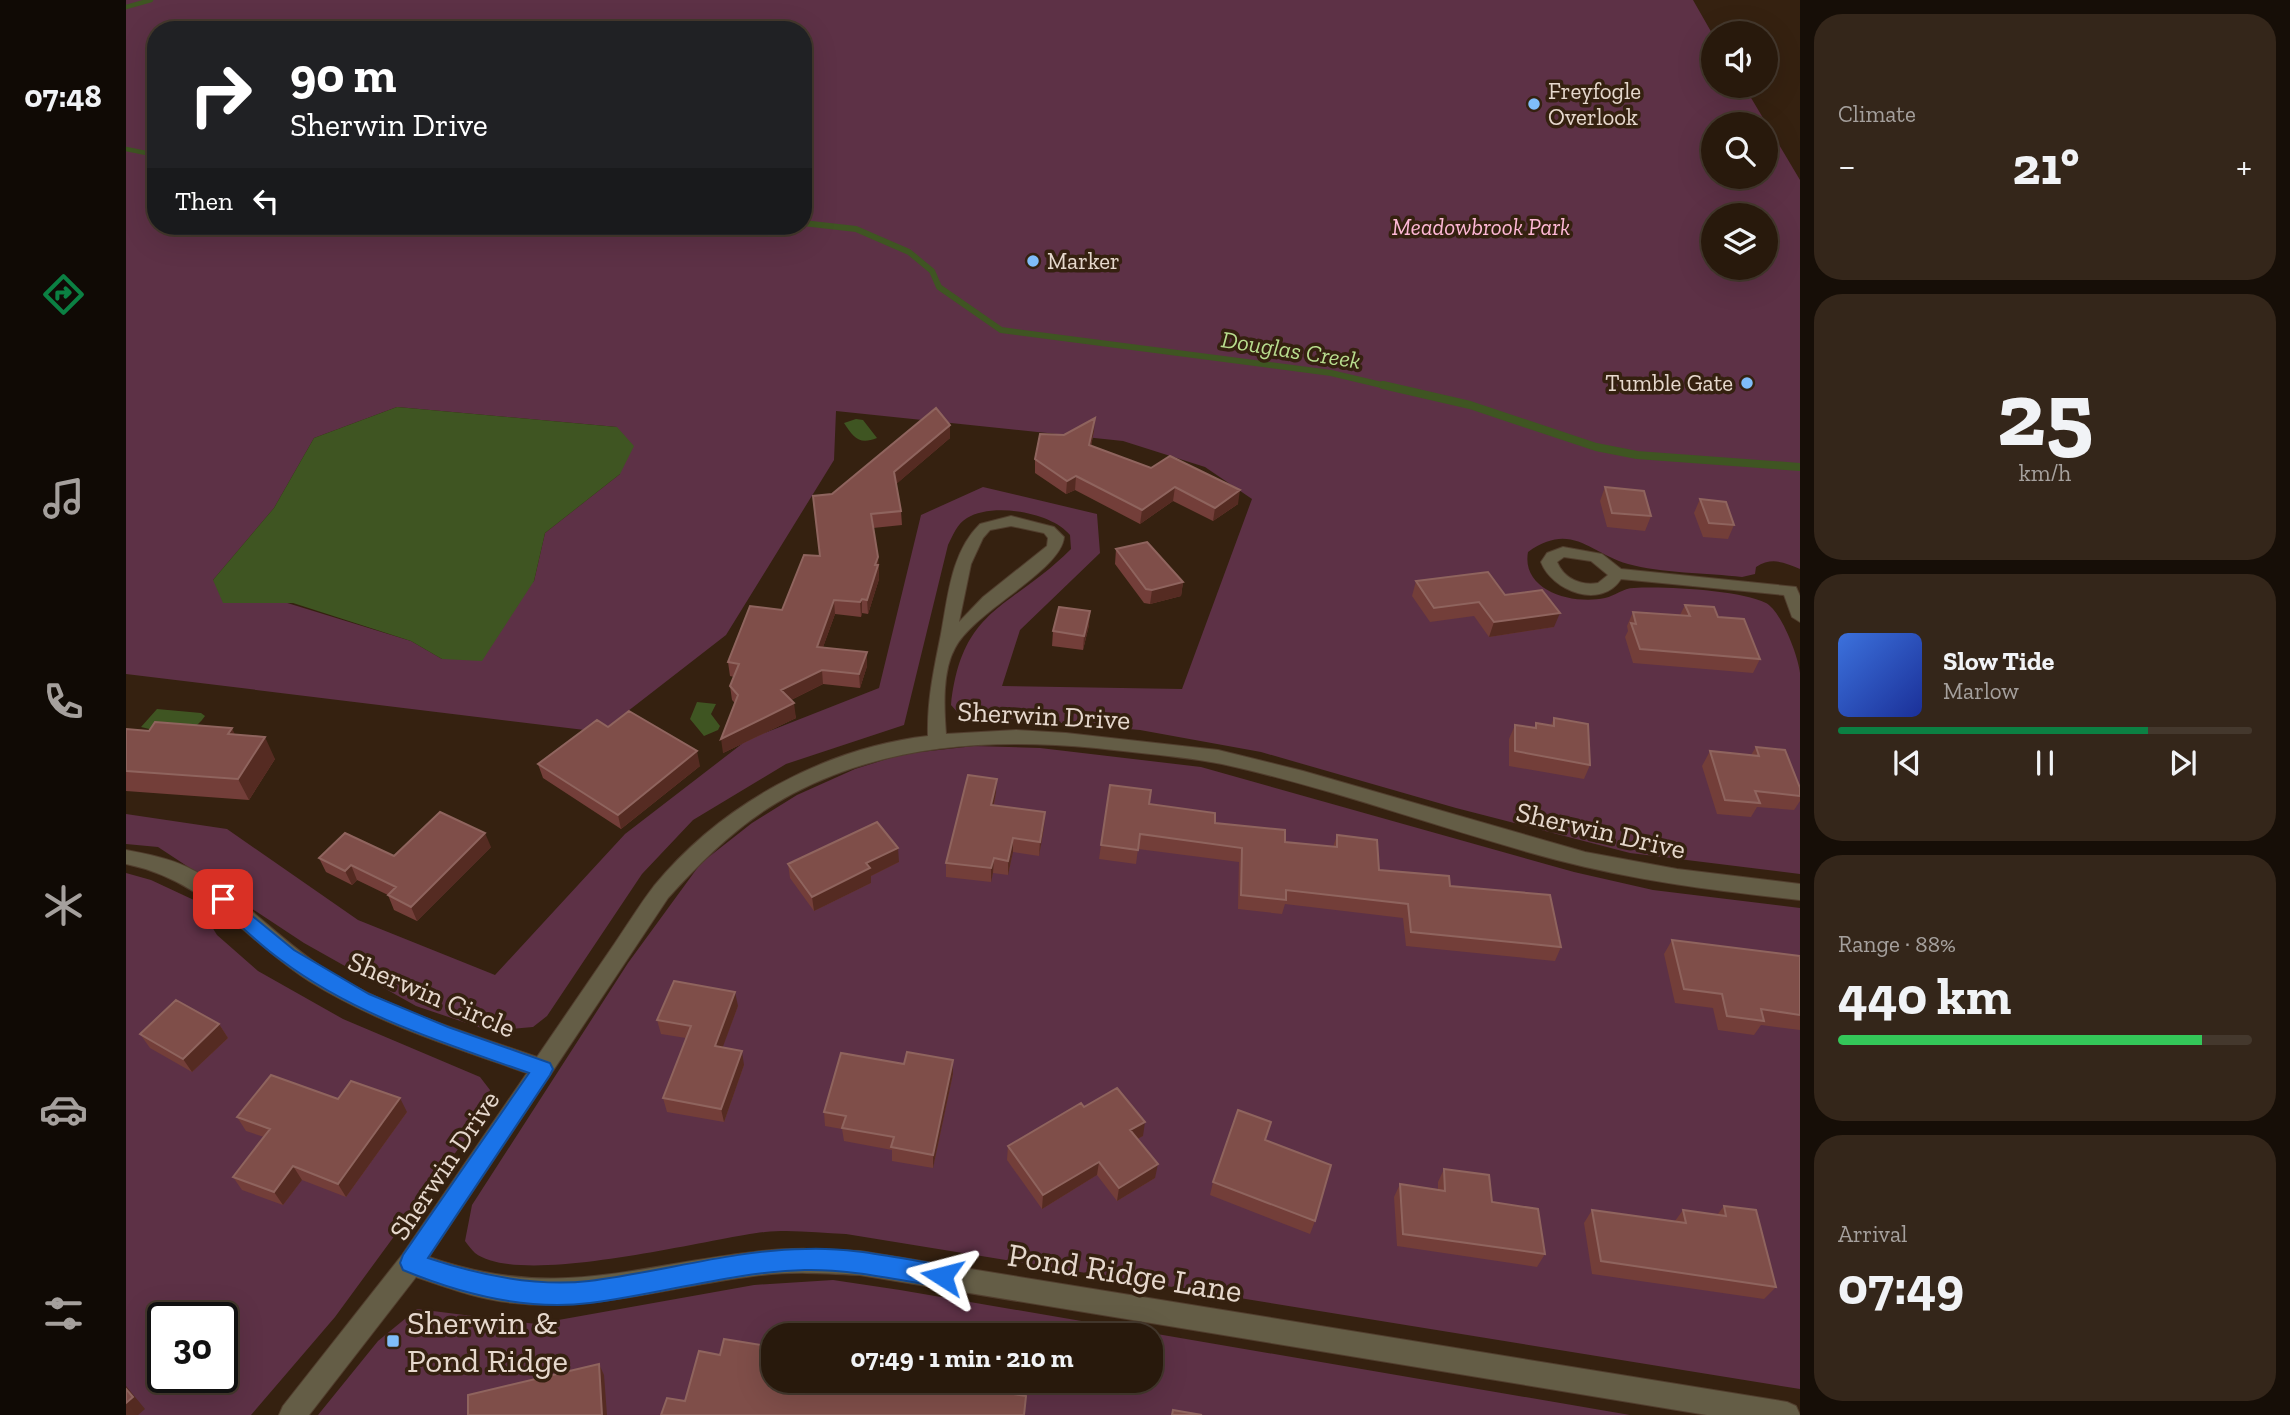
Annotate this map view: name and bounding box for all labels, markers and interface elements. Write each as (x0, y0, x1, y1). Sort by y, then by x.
map controls (1701, 21, 1778, 280)
button: sound (1701, 21, 1778, 98)
text: 90 m (290, 46, 397, 105)
icon: right (175, 49, 266, 140)
text: 07:48 (24, 77, 102, 115)
place label: Freyfogle Overlook (1548, 77, 1641, 131)
marker: Freyfogle Overlook (1526, 96, 1542, 112)
text: Climate (1838, 100, 1916, 128)
text: Sherwin Drive (290, 106, 488, 144)
button: search (1701, 112, 1778, 189)
text: 21° (2012, 135, 2079, 197)
text: − (1838, 143, 1856, 189)
text: + (2236, 143, 2252, 189)
icon: left (247, 182, 285, 220)
text: Then (175, 185, 233, 217)
button: layers (1701, 203, 1778, 280)
park label: Meadowbrook Park (1392, 213, 1570, 241)
place label: Marker (1047, 247, 1120, 275)
marker: Marker (1025, 253, 1041, 269)
icon: directions (39, 270, 88, 319)
water label: Douglas Creek (1219, 324, 1363, 375)
text: 25 (1997, 359, 2093, 468)
place label: Tumble Gate (1605, 369, 1733, 397)
marker: Tumble Gate (1739, 375, 1755, 391)
text: km/h (2019, 459, 2071, 487)
icon: music (39, 474, 88, 523)
text: Slow Tide (1943, 645, 2054, 677)
icon: phone (39, 677, 88, 726)
text: Marlow (1943, 677, 2019, 705)
street label: Sherwin Drive (957, 694, 1131, 737)
icon: previous (1888, 744, 1926, 782)
icon: pause (2026, 744, 2064, 782)
icon: next (2164, 744, 2202, 782)
street label: Sherwin Drive (1513, 795, 1689, 866)
pin (193, 869, 253, 929)
icon: arrive (204, 880, 242, 918)
icon: climate (39, 881, 88, 930)
text: Range · 88% (1838, 930, 1956, 958)
street label: Sherwin Circle (343, 944, 520, 1045)
text: 440 km (1838, 965, 2011, 1027)
street label: Sherwin Drive (382, 1084, 506, 1246)
icon: car (39, 1085, 88, 1134)
text: Arrival (1838, 1220, 1907, 1248)
street label: Pond Ridge Lane (1005, 1235, 1245, 1310)
position arrow (905, 1239, 979, 1313)
text: 07:49 (1838, 1255, 1964, 1317)
icon: filters (39, 1289, 88, 1338)
speed limit sign: 30 (147, 1302, 238, 1393)
place label: Sherwin & Pond Ridge (407, 1303, 568, 1380)
marker: Sherwin & Pond Ridge (385, 1333, 401, 1349)
text: 07:49 · 1 min · 210 m (851, 1342, 1073, 1374)

